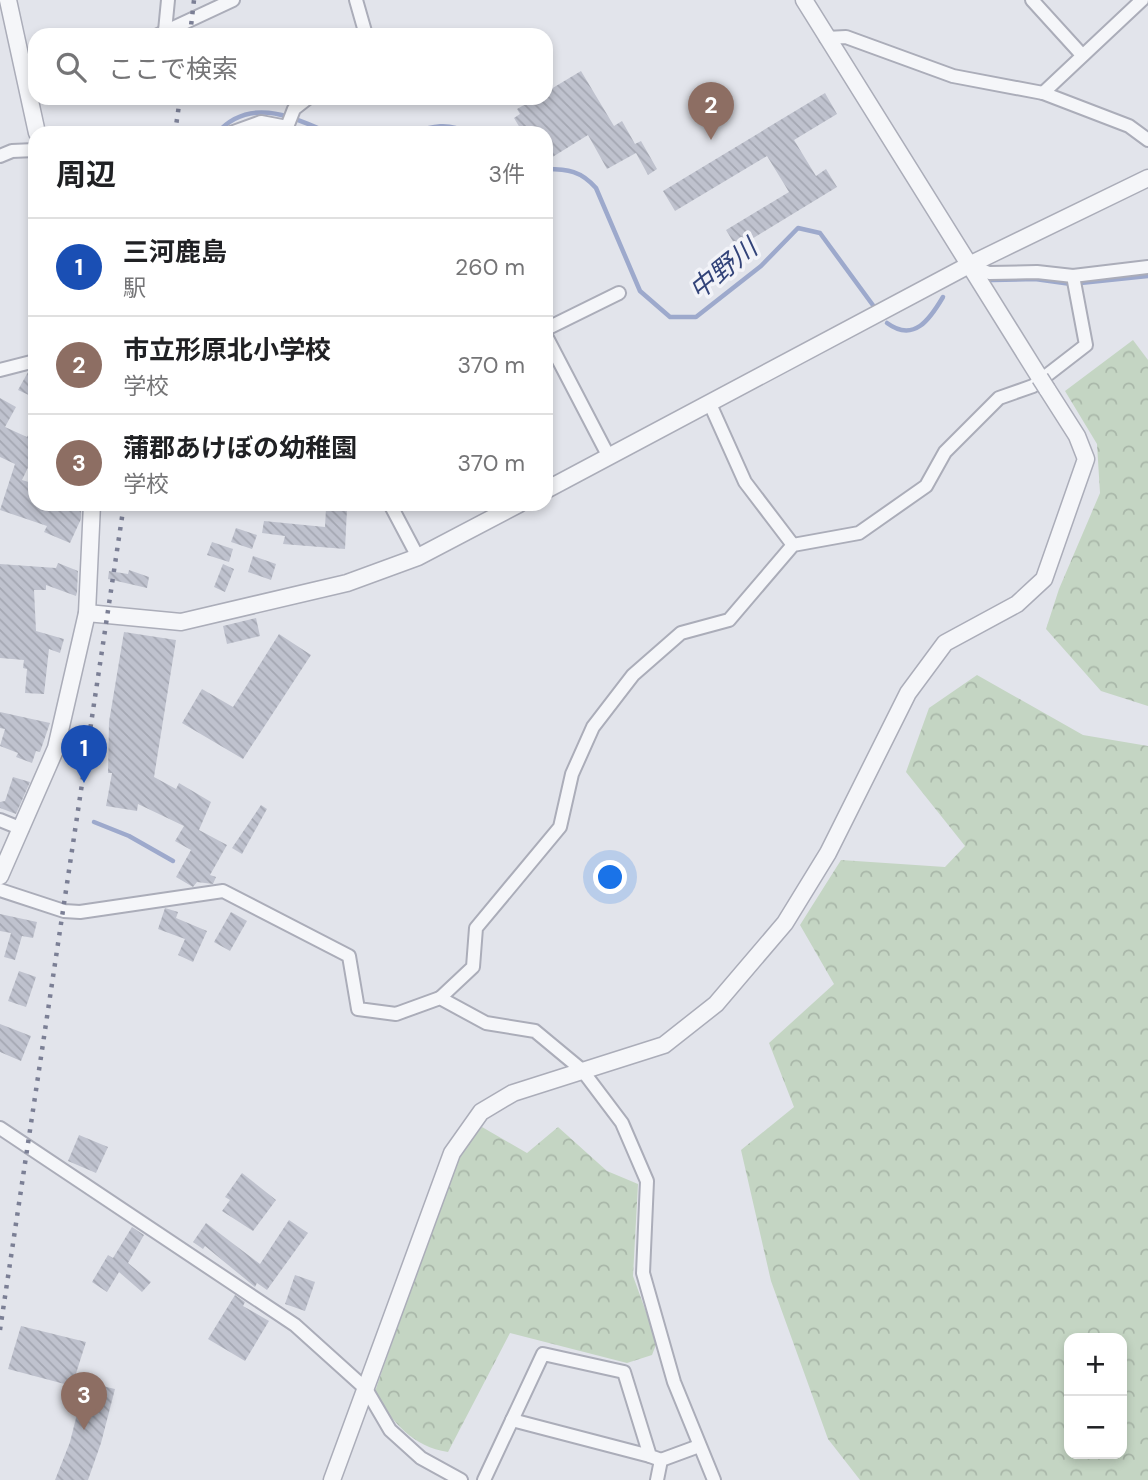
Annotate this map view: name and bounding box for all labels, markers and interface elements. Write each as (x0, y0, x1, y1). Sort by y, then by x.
search box (28, 28, 553, 105)
icon: search (52, 48, 90, 86)
text: ここで検索 (108, 52, 238, 86)
pin: 2 (688, 82, 734, 140)
text: 周辺 (56, 155, 116, 194)
text: 3件 (488, 159, 525, 189)
water label: 中野川 (682, 229, 766, 307)
text: 三河鹿島 (123, 235, 227, 269)
text: 1 (75, 252, 83, 282)
text: 260 m (455, 252, 525, 282)
text: 駅 (123, 273, 146, 303)
text: 市立形原北小学校 (123, 333, 331, 367)
text: 2 (72, 350, 86, 380)
text: 370 m (457, 350, 525, 380)
text: 学校 (123, 371, 169, 401)
text: 蒲郡あけぼの幼稚園 (123, 431, 357, 465)
text: 3 (72, 448, 86, 478)
text: 370 m (457, 448, 525, 478)
text: 学校 (123, 469, 169, 499)
pin: 1 (61, 725, 107, 783)
your location (593, 860, 627, 894)
map controls (1064, 1333, 1127, 1459)
button: + (1064, 1333, 1127, 1396)
pin: 3 (61, 1372, 107, 1430)
button: − (1064, 1396, 1127, 1459)

